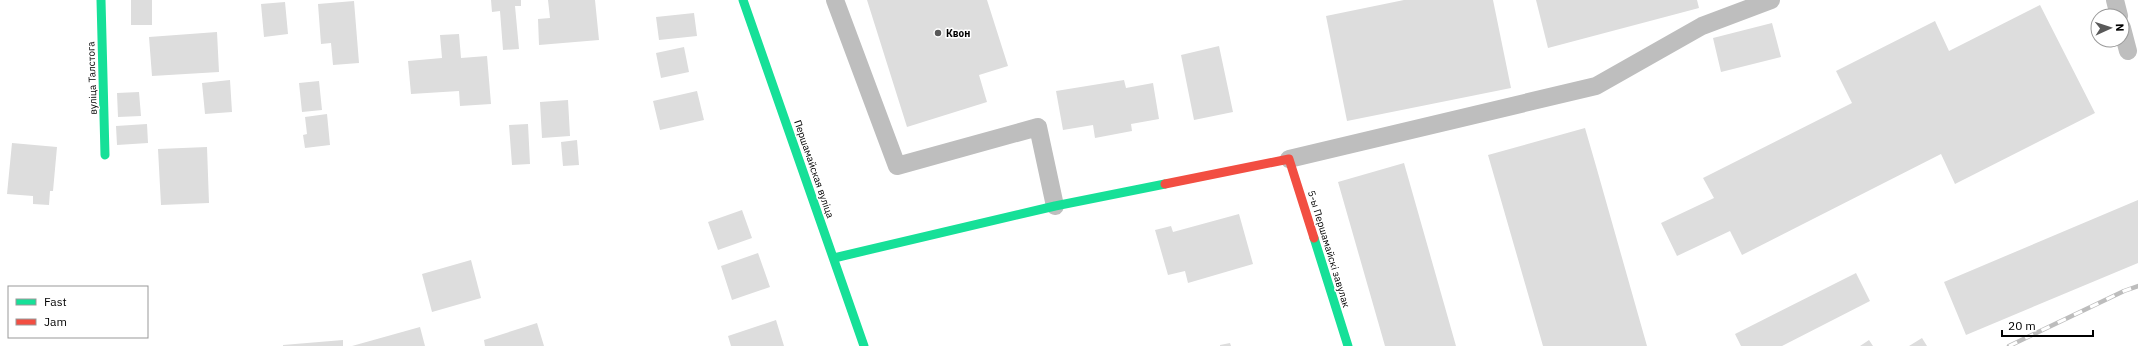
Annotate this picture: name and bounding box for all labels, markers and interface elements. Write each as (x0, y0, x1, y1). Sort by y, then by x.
north arrow (2090, 8, 2130, 48)
text: N (2113, 23, 2127, 32)
place label: Квон (946, 27, 970, 40)
marker: Квон (933, 28, 943, 38)
street label: вуліца Талстога (84, 41, 100, 115)
street label: Першамайская вуліца (791, 118, 837, 220)
street label: 5-ы Першамайскі завулак (1305, 189, 1353, 310)
legend (8, 286, 148, 338)
text: Fast (44, 294, 67, 309)
scale bar (2002, 312, 2093, 338)
text: Jam (44, 314, 67, 329)
text: 20 m (2008, 318, 2036, 333)

